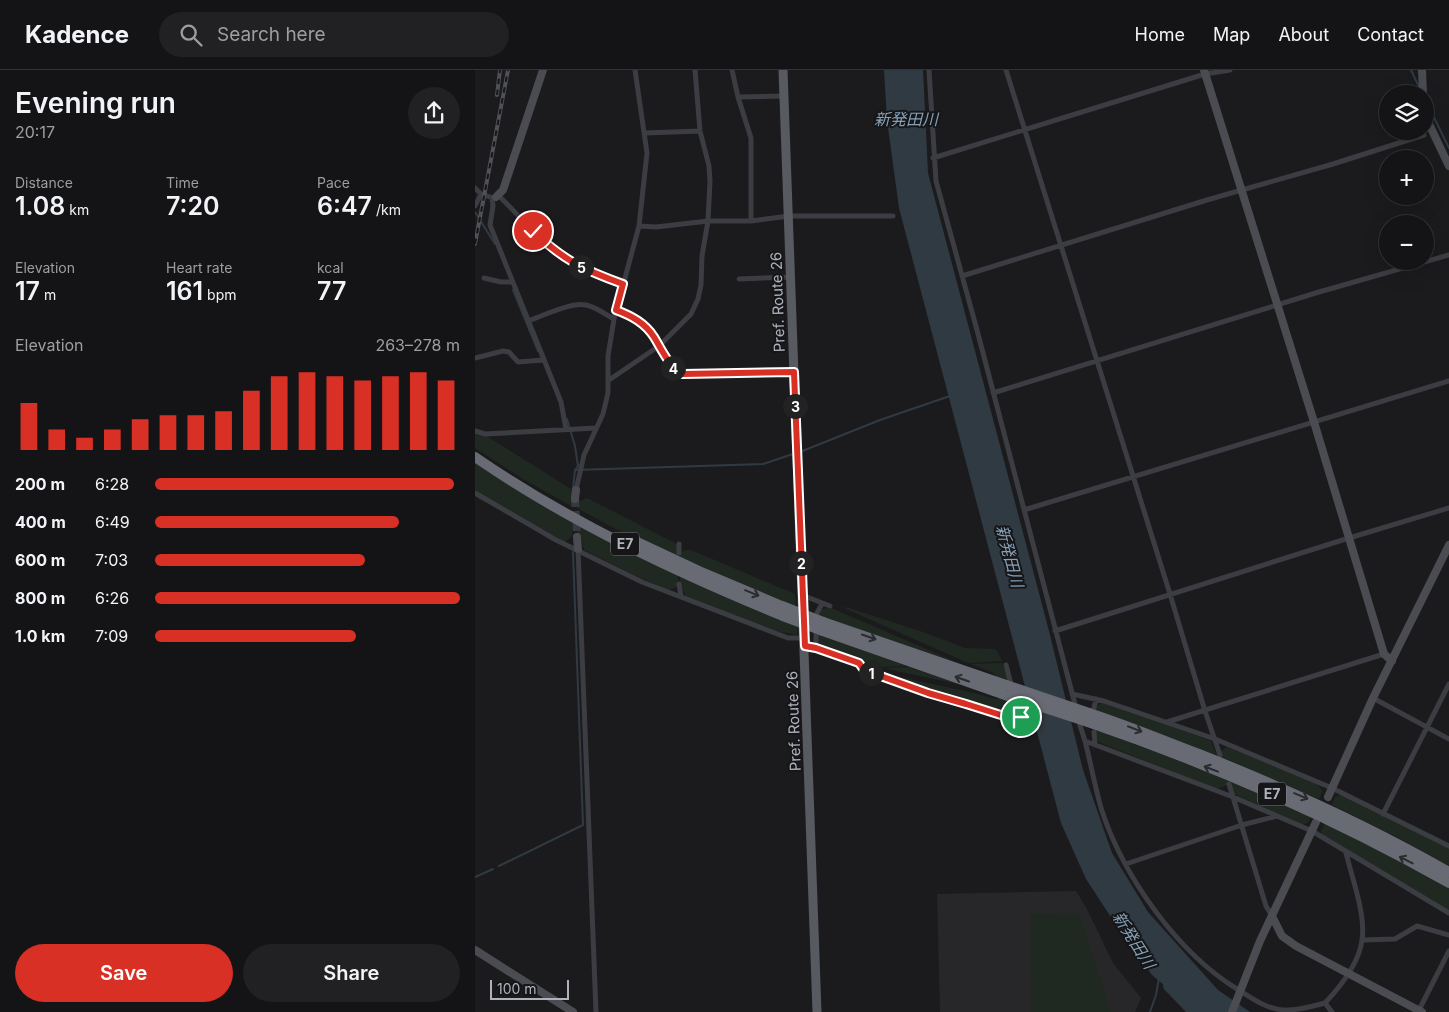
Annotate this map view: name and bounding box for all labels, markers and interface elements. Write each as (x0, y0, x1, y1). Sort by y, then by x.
search box (159, 12, 509, 57)
text: Kadence (25, 20, 129, 49)
icon: search (177, 21, 205, 49)
text: Search here (217, 23, 326, 46)
text: Home (1135, 24, 1185, 45)
text: Map (1213, 24, 1250, 45)
text: About (1278, 24, 1329, 45)
text: Contact (1357, 24, 1424, 45)
map controls (1379, 85, 1434, 270)
button: layers (1379, 85, 1434, 140)
text: Evening run (15, 86, 176, 120)
button: share (408, 87, 460, 139)
water label: 新発田川 (874, 109, 940, 129)
text: 20:17 (15, 122, 55, 142)
button: + (1379, 150, 1434, 205)
text: Distance (15, 174, 73, 191)
text: Time (166, 174, 199, 191)
text: Pace (317, 174, 350, 191)
text: 1.08 (15, 191, 65, 221)
text: 7:20 (166, 191, 220, 221)
text: 6:47 (317, 191, 372, 221)
text: km (65, 201, 89, 218)
text: /km (372, 201, 401, 218)
pin (512, 210, 554, 252)
button: − (1379, 215, 1434, 270)
icon: check (519, 217, 547, 245)
street label: Pref. Route 26 (766, 251, 789, 353)
pin: 5 (569, 254, 593, 280)
text: Elevation (15, 259, 75, 276)
text: Heart rate (166, 259, 232, 276)
text: kcal (317, 259, 344, 276)
text: 5 (577, 259, 586, 276)
text: 17 (15, 276, 40, 306)
text: 161 (166, 276, 203, 306)
text: 77 (317, 276, 346, 306)
text: m (40, 286, 56, 303)
text: bpm (203, 286, 237, 303)
text: Elevation (15, 335, 84, 355)
text: 263–278 m (375, 335, 460, 355)
pin: 4 (661, 356, 685, 380)
text: 4 (669, 360, 678, 377)
pin: 3 (783, 394, 807, 418)
text: 3 (791, 398, 800, 415)
text: 200 m (15, 474, 65, 494)
text: 6:28 (95, 474, 129, 494)
text: 400 m (15, 512, 66, 532)
text: 6:49 (95, 512, 130, 532)
water label: 新発田川 (992, 522, 1028, 591)
road number: E7 (611, 532, 639, 556)
text: 600 m (15, 550, 65, 570)
text: 7:03 (95, 550, 128, 570)
pin: 2 (789, 550, 813, 576)
text: 2 (797, 555, 806, 572)
text: 800 m (15, 588, 65, 608)
text: 6:26 (95, 588, 129, 608)
one-way arrow (744, 589, 759, 599)
text: 1.0 km (15, 626, 65, 646)
text: 7:09 (95, 626, 128, 646)
one-way arrow (861, 633, 877, 643)
pin: 1 (859, 660, 883, 686)
text: 1 (868, 665, 875, 682)
street label: Pref. Route 26 (782, 670, 805, 772)
one-way arrow (954, 674, 970, 683)
pin (1000, 696, 1042, 738)
icon: arrive (1007, 703, 1035, 731)
one-way arrow (1126, 725, 1142, 734)
one-way arrow (1204, 764, 1219, 773)
road number: E7 (1258, 782, 1286, 806)
one-way arrow (1294, 793, 1309, 802)
one-way arrow (1399, 855, 1414, 865)
water label: 新発田川 (1109, 908, 1160, 974)
button: Save (15, 944, 233, 1002)
button: Share (243, 944, 460, 1002)
scale bar (490, 977, 569, 1000)
text: 100 m (497, 980, 537, 997)

